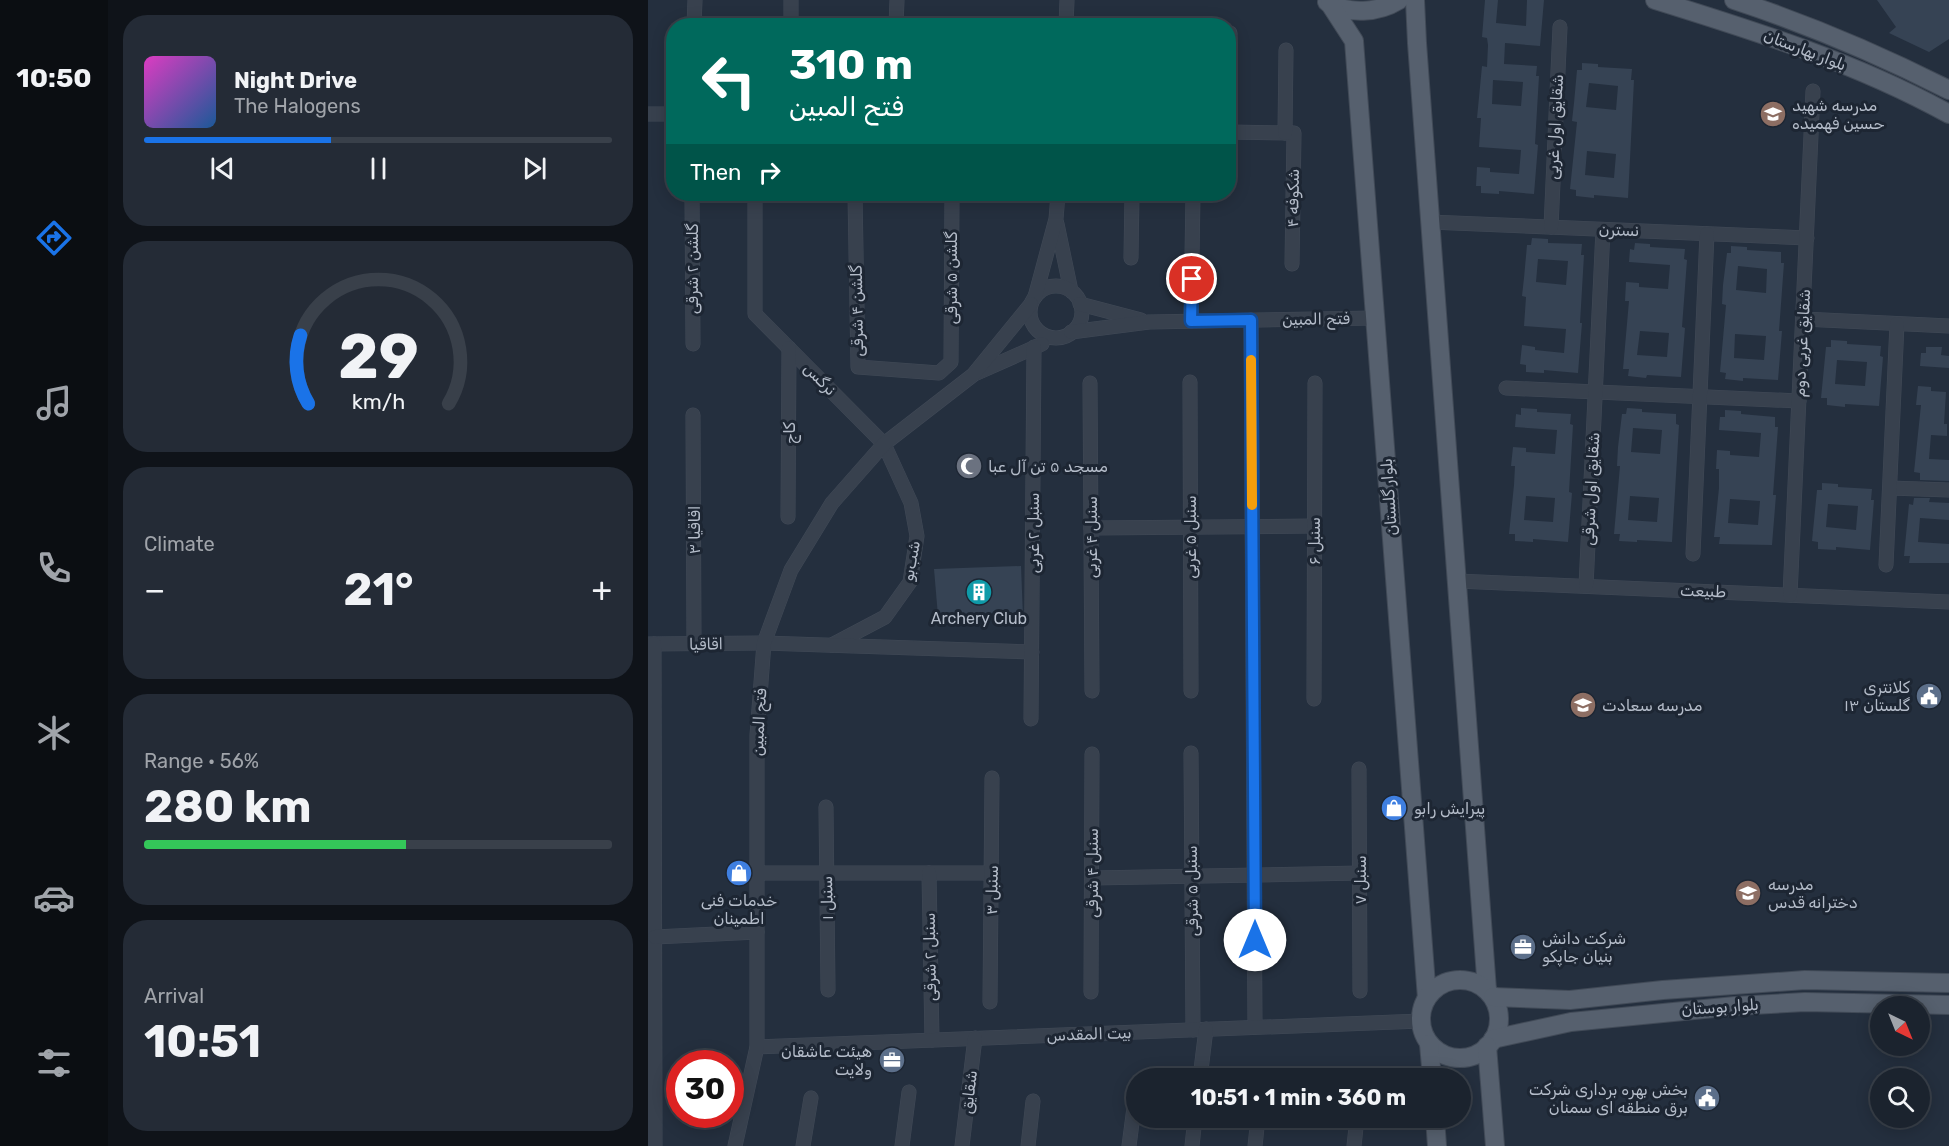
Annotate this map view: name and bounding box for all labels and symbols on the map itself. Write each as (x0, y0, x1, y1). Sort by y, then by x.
street label: بلوار بهارستان (1761, 26, 1849, 75)
street label: شقایق اول غربی (1543, 74, 1568, 180)
place label: مدرسه شهید حسین فهمیده (1792, 96, 1885, 134)
school or university icon: مدرسه شهید حسین فهمیده (1758, 99, 1788, 129)
street label: شکوفه ۴ (1283, 168, 1304, 228)
street label: نسترن (1598, 220, 1640, 241)
street label: گلشن ۲ شرقی (683, 223, 703, 314)
street label: گلشن ۵ شرقی (942, 231, 962, 324)
pin (1166, 253, 1217, 304)
street label: گلشن ۴ شرقی (847, 264, 868, 357)
street label: شقایق غربی دوم (1790, 289, 1815, 397)
street label: فتح المبین (1282, 309, 1351, 331)
street label: نرگس (799, 359, 840, 400)
street label: کاج (780, 421, 801, 444)
street label: شقایق اول شرقی (1579, 432, 1604, 546)
mosque icon: مسجد ۵ تن آل عبا (954, 451, 984, 481)
place label: مسجد ۵ تن آل عبا (988, 457, 1108, 476)
street label: بلوار گلستان (1377, 458, 1402, 536)
street label: سنبل ۲ غربی (1024, 492, 1044, 574)
street label: سنبل ۵ غربی (1181, 495, 1201, 579)
street label: سنبل ۴ غربی (1082, 496, 1102, 578)
street label: اقاقیا ۳ (685, 506, 704, 554)
street label: سنبل ۶ (1305, 517, 1324, 565)
street label: شب‌بو (898, 539, 925, 583)
building icon: Archery Club (964, 577, 994, 607)
street label: طبیعت (1680, 581, 1726, 601)
place label: Archery Club (931, 609, 1027, 628)
street label: اقاقیا (689, 634, 723, 654)
place label: کلانتری ۱۳ گلستان (1844, 678, 1911, 715)
public building icon: کلانتری ۱۳ گلستان (1914, 681, 1944, 711)
street label: فتح المبین (748, 687, 772, 757)
school or university icon: مدرسه سعادت (1568, 690, 1598, 720)
place label: مدرسه سعادت (1602, 696, 1703, 716)
shop icon: پیرایش رابو (1379, 793, 1409, 823)
place label: پیرایش رابو (1414, 799, 1485, 819)
street label: سنبل ۴ شرقی (1083, 828, 1103, 918)
street label: سنبل ۵ شرقی (1182, 845, 1203, 937)
street label: سنبل ۷ (1351, 855, 1370, 905)
shop icon: خدمات فنی اطمینان (724, 858, 754, 888)
street label: سنبل ۳ (982, 865, 1002, 915)
place label: مدرسه دخترانه قدس (1768, 875, 1858, 913)
street label: سنبل ۱ (817, 876, 837, 920)
school or university icon: مدرسه دخترانه قدس (1733, 878, 1763, 908)
place label: خدمات فنی اطمینان (701, 891, 777, 928)
position arrow (1223, 908, 1287, 972)
street label: سنبل ۲ شرقی (920, 912, 941, 1002)
place label: شرکت دانش بنیان جاپکو (1542, 929, 1626, 967)
office icon: شرکت دانش بنیان جاپکو (1508, 932, 1538, 962)
street label: بلوار بوستان (1681, 995, 1759, 1020)
north arrow (1870, 996, 1930, 1056)
street label: بیت المقدس (1046, 1023, 1132, 1045)
place label: هیئت عاشقان ولایت (781, 1042, 872, 1080)
office icon: هیئت عاشقان ولایت (877, 1045, 907, 1075)
speed limit sign: 30 (666, 1050, 744, 1128)
street label: شقایق (957, 1069, 982, 1115)
place label: بخش بهره برداری شرکت برق منطقه ای سمنان (1529, 1080, 1688, 1118)
public building icon: بخش بهره برداری شرکت برق منطقه ای سمنان (1692, 1083, 1722, 1113)

